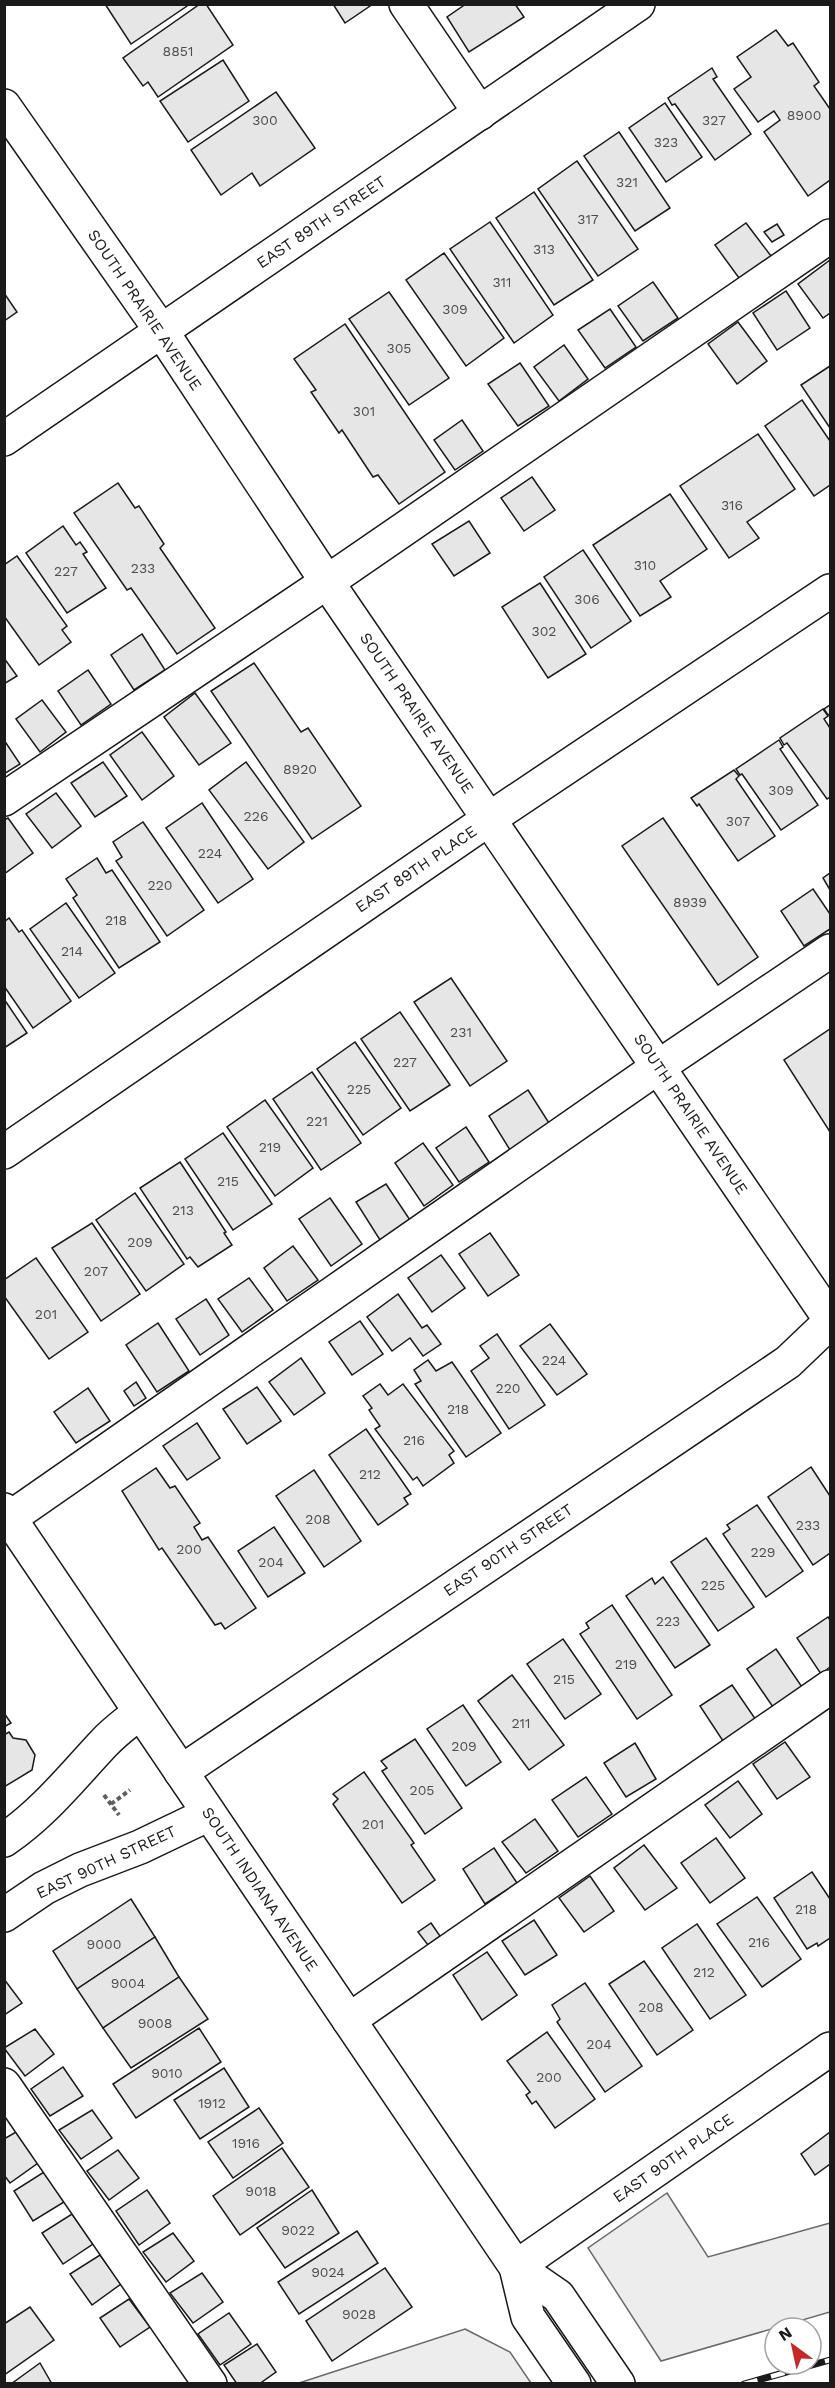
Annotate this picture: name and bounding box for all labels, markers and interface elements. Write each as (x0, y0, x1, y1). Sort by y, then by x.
house number: 8851 (163, 43, 193, 59)
house number: 8900 (787, 107, 821, 123)
house number: 300 (252, 112, 278, 128)
house number: 327 (702, 112, 726, 128)
house number: 323 (654, 134, 678, 150)
street label: EAST 89TH STREET (253, 172, 389, 272)
house number: 321 (616, 174, 638, 190)
house number: 317 (577, 211, 599, 227)
street label: SOUTH PRAIRIE AVENUE (84, 226, 206, 394)
house number: 313 (533, 241, 555, 257)
house number: 311 (492, 274, 512, 290)
house number: 309 (442, 301, 468, 317)
house number: 305 (386, 340, 412, 356)
house number: 301 (353, 403, 375, 419)
house number: 316 (721, 497, 743, 513)
house number: 310 (634, 557, 656, 573)
house number: 233 (131, 560, 155, 576)
house number: 227 (54, 563, 78, 579)
house number: 306 (574, 591, 600, 607)
house number: 302 (531, 623, 557, 639)
street label: SOUTH PRAIRIE AVENUE (356, 629, 478, 797)
house number: 8920 (283, 761, 317, 777)
house number: 309 (768, 782, 794, 798)
house number: 226 (244, 808, 268, 824)
house number: 307 (726, 813, 750, 829)
street label: EAST 89TH PLACE (352, 821, 480, 917)
house number: 224 (198, 845, 222, 861)
house number: 220 (147, 877, 173, 893)
house number: 8939 (673, 894, 707, 910)
house number: 218 (105, 912, 127, 928)
house number: 214 (61, 943, 83, 959)
house number: 231 (450, 1024, 472, 1040)
street label: SOUTH PRAIRIE AVENUE (630, 1030, 752, 1198)
house number: 227 (393, 1054, 417, 1070)
house number: 225 (347, 1081, 371, 1097)
house number: 221 (306, 1113, 328, 1129)
house number: 219 (259, 1139, 281, 1155)
house number: 215 (217, 1173, 239, 1189)
house number: 213 (172, 1202, 194, 1218)
house number: 209 (127, 1234, 153, 1250)
house number: 207 (84, 1263, 108, 1279)
house number: 201 (35, 1306, 57, 1322)
house number: 224 (542, 1352, 566, 1368)
house number: 220 (495, 1380, 521, 1396)
house number: 218 (447, 1401, 469, 1417)
house number: 216 (403, 1432, 425, 1448)
house number: 212 (359, 1466, 381, 1482)
street label: EAST 90TH STREET (440, 1499, 577, 1600)
house number: 208 (305, 1511, 331, 1527)
house number: 233 (796, 1517, 820, 1533)
house number: 200 (176, 1541, 202, 1557)
house number: 229 (751, 1544, 775, 1560)
house number: 204 (258, 1554, 284, 1570)
house number: 225 (701, 1577, 725, 1593)
house number: 223 (656, 1613, 680, 1629)
house number: 219 (615, 1656, 637, 1672)
house number: 215 (553, 1671, 575, 1687)
house number: 211 (511, 1715, 531, 1731)
house number: 209 (451, 1738, 477, 1754)
house number: 205 (409, 1782, 435, 1798)
street label: SOUTH INDIANA AVENUE (198, 1803, 322, 1975)
house number: 201 (362, 1816, 384, 1832)
street label: EAST 90TH STREET (33, 1821, 179, 1903)
house number: 218 (795, 1901, 817, 1917)
house number: 216 (748, 1934, 770, 1950)
house number: 9000 (87, 1936, 121, 1952)
house number: 212 (693, 1964, 715, 1980)
house number: 9004 (111, 1975, 145, 1991)
house number: 208 (638, 1999, 664, 2015)
house number: 9008 (138, 2015, 172, 2031)
house number: 204 (586, 2036, 612, 2052)
house number: 9010 (151, 2065, 183, 2081)
house number: 200 (536, 2069, 562, 2085)
house number: 1912 (198, 2095, 226, 2111)
street label: EAST 90TH PLACE (609, 2109, 737, 2207)
house number: 1916 (232, 2135, 260, 2151)
house number: 9018 (245, 2183, 277, 2199)
house number: 9022 (281, 2222, 315, 2238)
house number: 9024 (311, 2264, 345, 2280)
house number: 9028 (342, 2306, 376, 2322)
north arrow (763, 2316, 823, 2376)
text: N (775, 2323, 795, 2345)

